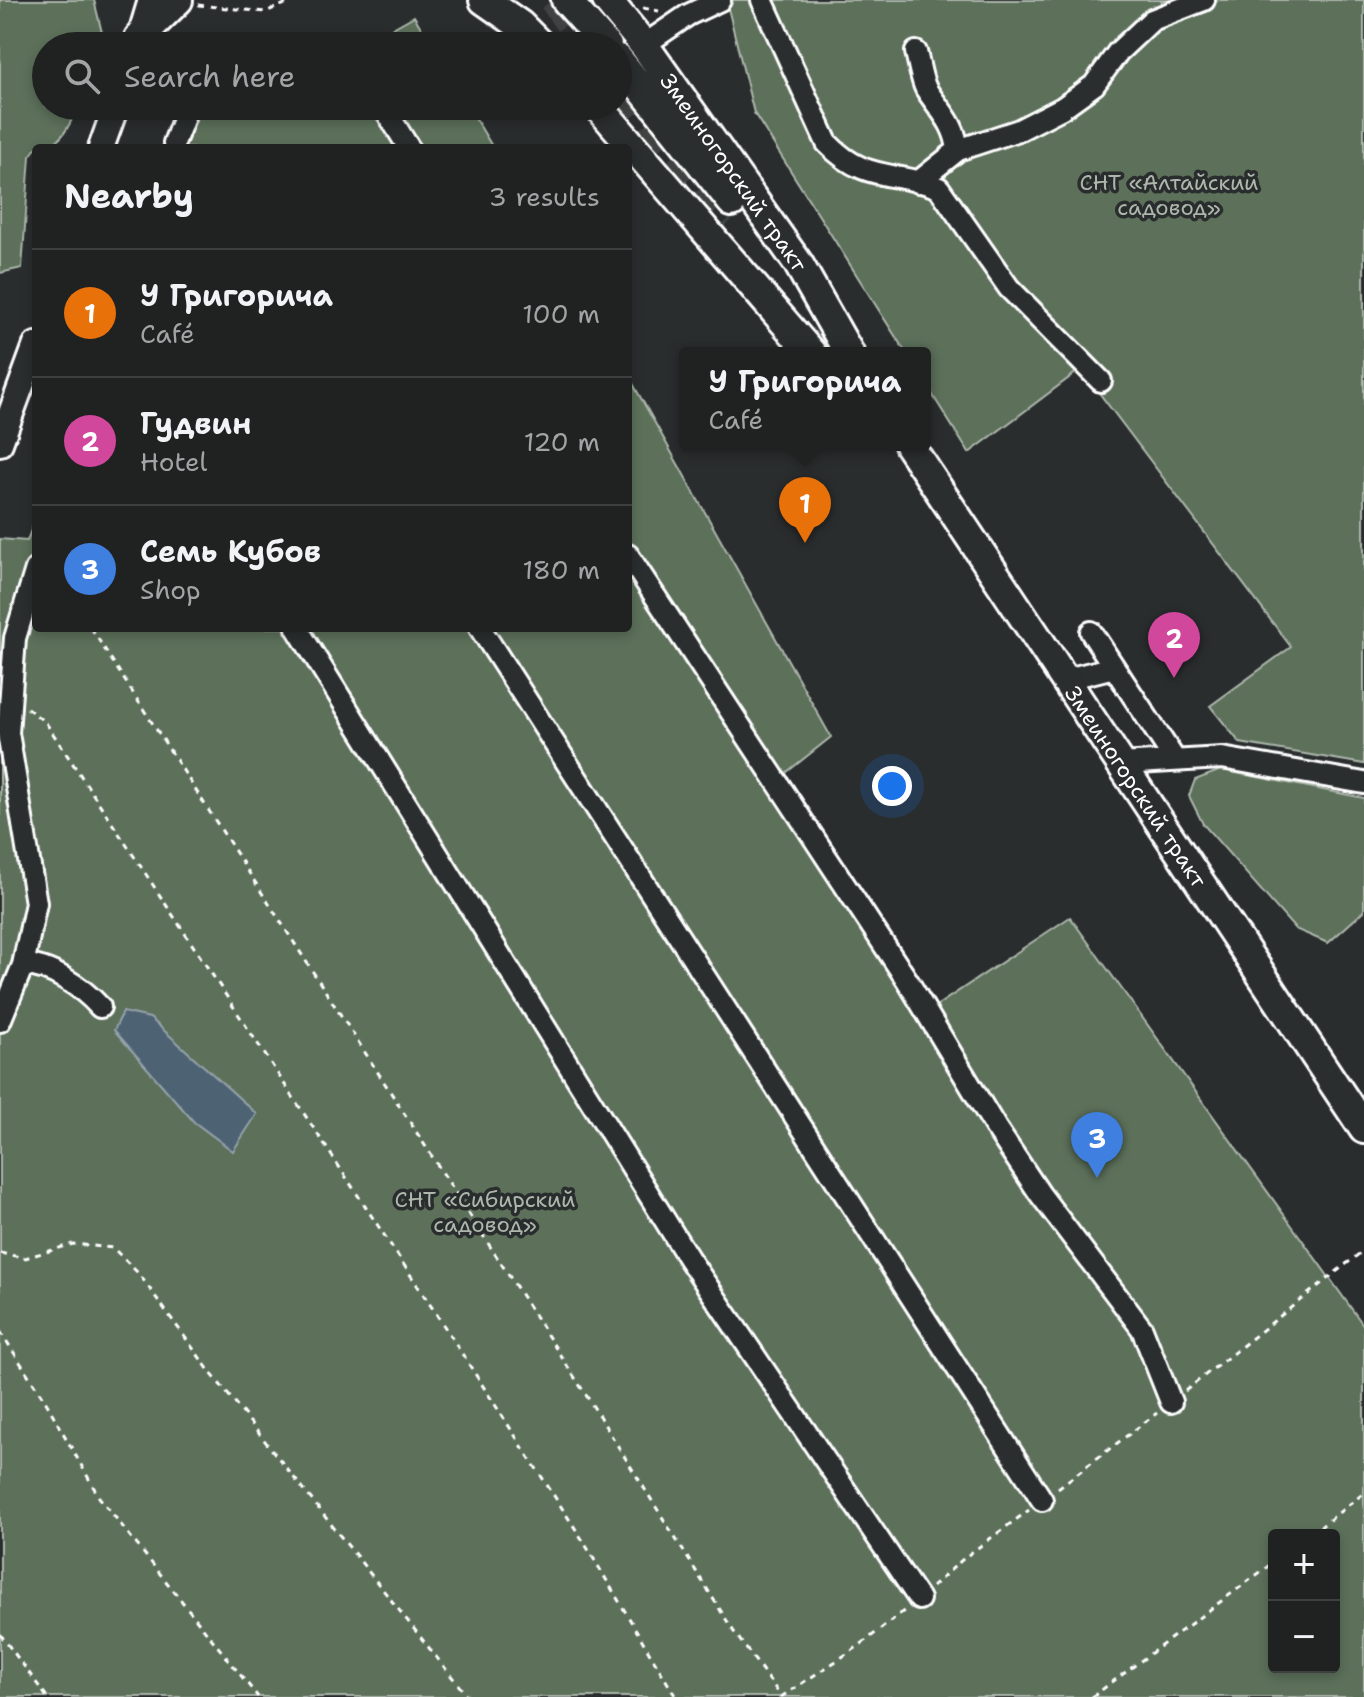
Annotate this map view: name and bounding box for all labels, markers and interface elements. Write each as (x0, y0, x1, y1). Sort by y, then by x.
search box (32, 32, 632, 120)
icon: search (60, 54, 104, 98)
text: Search here (124, 56, 295, 97)
street label: Змеиногорский тракт (654, 67, 814, 277)
park label: СНТ «Алтайский садовод» (1079, 168, 1259, 222)
text: Nearby (64, 173, 194, 219)
text: 3 results (488, 179, 600, 214)
text: У Григорича (140, 275, 333, 316)
text: 1 (84, 296, 96, 331)
text: 100 m (522, 296, 600, 331)
text: Café (140, 316, 195, 351)
popup (679, 347, 931, 451)
text: У Григорича (708, 361, 902, 402)
text: Café (708, 402, 763, 437)
text: Гудвин (140, 403, 251, 444)
text: 2 (81, 424, 99, 459)
text: 120 m (524, 424, 600, 459)
text: Hotel (140, 444, 207, 479)
pin: 1 (779, 477, 831, 543)
text: Семь Кубов (140, 531, 321, 572)
text: 3 (81, 552, 99, 587)
text: 180 m (522, 552, 600, 587)
text: Shop (140, 572, 201, 607)
pin: 2 (1148, 612, 1200, 678)
street label: Змеиногорский тракт (1059, 680, 1214, 893)
your location (872, 766, 912, 806)
pin: 3 (1071, 1112, 1123, 1178)
park label: СНТ «Сибирский садовод» (394, 1185, 576, 1239)
map controls (1268, 1529, 1340, 1673)
button: + (1268, 1529, 1340, 1601)
button: − (1268, 1601, 1340, 1673)

